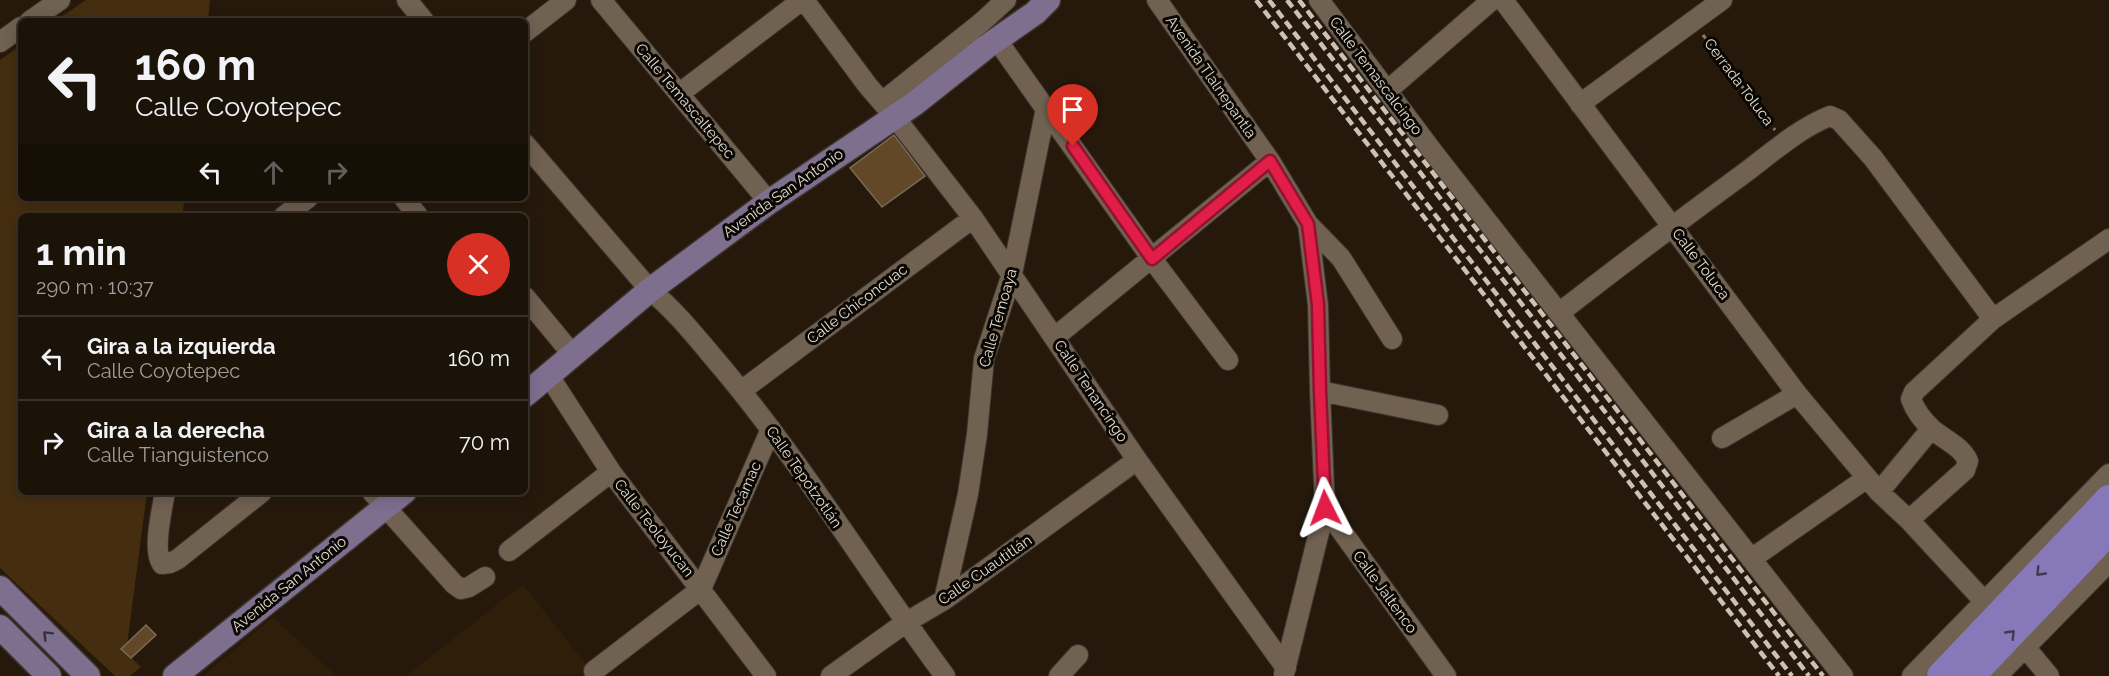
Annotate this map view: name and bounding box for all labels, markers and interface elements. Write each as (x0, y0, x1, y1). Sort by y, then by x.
street label: Avenida Tlalnepantla (1162, 12, 1260, 142)
street label: Calle Temascalcingo (1326, 13, 1426, 139)
street label: Cerrada Toluca (1700, 35, 1778, 129)
street label: Calle Temascaltepec (632, 40, 738, 162)
text: 160 m (135, 41, 256, 90)
icon: left (36, 42, 114, 120)
pin (1047, 84, 1098, 146)
text: Calle Coyotepec (135, 91, 342, 122)
icon: arrive (1056, 93, 1089, 126)
street label: Avenida San Antonio (719, 145, 847, 241)
icon: left (194, 156, 227, 189)
icon: ahead (257, 156, 290, 189)
icon: right (320, 156, 353, 189)
street label: Calle Toluca (1668, 225, 1734, 303)
text: 1 min (36, 231, 127, 273)
button: close (447, 233, 510, 296)
street label: Calle Chiconcuac (803, 260, 911, 348)
street label: Calle Temoaya (975, 267, 1021, 369)
text: 290 m · 10:37 (36, 275, 154, 299)
text: Gira a la izquierda (87, 333, 276, 359)
street label: Calle Tenancingo (1050, 337, 1132, 446)
icon: left (36, 342, 69, 375)
text: 160 m (448, 345, 510, 371)
text: Calle Coyotepec (87, 359, 240, 383)
text: Gira a la derecha (87, 417, 265, 443)
street label: Calle Tepotzotlán (762, 423, 846, 531)
icon: right (36, 426, 69, 459)
text: 70 m (459, 429, 510, 455)
text: Calle Tianguistenco (87, 443, 269, 467)
street label: Calle Tecámac (707, 459, 765, 559)
street label: Calle Teoloyucan (610, 476, 698, 580)
position arrow (1293, 476, 1357, 540)
street label: Calle Cuautitlán (935, 531, 1035, 609)
street label: Avenida San Antonio (228, 532, 350, 636)
street label: Calle Jaltenco (1349, 547, 1421, 637)
one-way arrow (2036, 565, 2047, 576)
one-way arrow (2004, 630, 2015, 640)
one-way arrow (43, 631, 54, 642)

